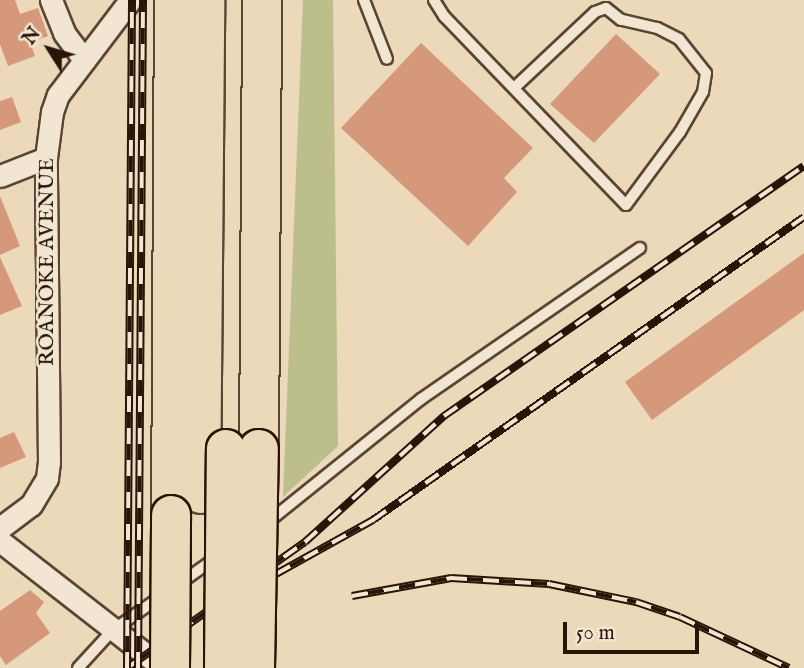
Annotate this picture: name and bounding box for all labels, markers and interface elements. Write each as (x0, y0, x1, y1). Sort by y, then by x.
north arrow (14, 14, 84, 84)
text: N (18, 23, 47, 50)
street label: ROANOKE AVENUE (35, 158, 61, 366)
scale bar (566, 608, 702, 652)
text: 50 m (576, 620, 615, 647)

